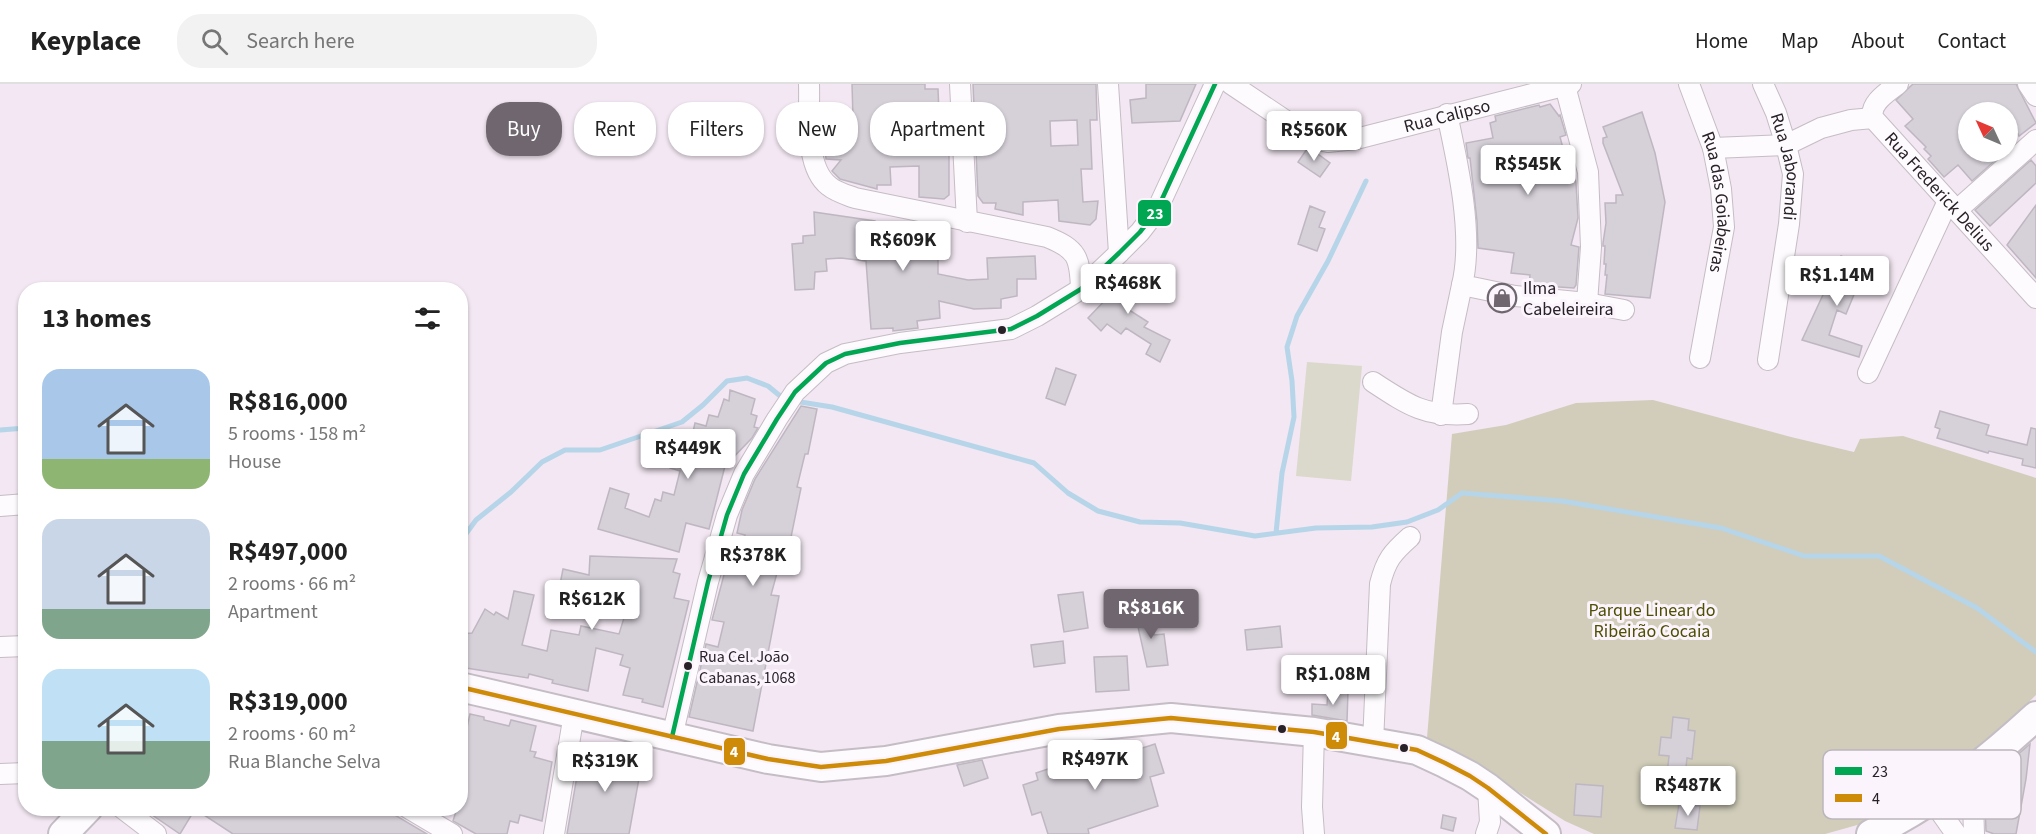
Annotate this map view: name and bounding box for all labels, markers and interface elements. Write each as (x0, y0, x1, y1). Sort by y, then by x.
search box (177, 14, 597, 68)
text: Keyplace (30, 21, 141, 61)
icon: search (198, 25, 231, 58)
text: Search here (246, 25, 355, 57)
text: Home (1695, 26, 1748, 56)
text: Map (1781, 26, 1819, 56)
text: About (1852, 26, 1904, 56)
text: Contact (1937, 26, 2006, 56)
street label: Rua Calipso (1401, 93, 1493, 139)
chip: Buy (486, 102, 562, 156)
chip: Rent (574, 102, 656, 156)
chip: Filters (668, 102, 764, 156)
chip: New (776, 102, 858, 156)
chip: Apartment (870, 102, 1006, 156)
north arrow (1958, 102, 2018, 162)
map controls (1958, 102, 2018, 162)
street label: Rua Jaborandi (1764, 110, 1806, 221)
pin: R$560K (1265, 111, 1363, 162)
text: R$560K (1281, 116, 1347, 144)
street label: Rua Frederick Delius (1879, 126, 2000, 257)
street label: Rua das Goiabeiras (1695, 128, 1737, 275)
pin: R$545K (1479, 145, 1577, 196)
text: R$545K (1495, 150, 1561, 178)
line badge: 23 (1137, 199, 1172, 227)
text: 23 (1147, 203, 1163, 225)
pin: R$609K (854, 221, 952, 272)
text: R$609K (870, 226, 936, 254)
pin: R$1.14M (1782, 256, 1892, 307)
text: R$1.14M (1799, 261, 1875, 289)
pin: R$468K (1079, 264, 1177, 315)
text: R$468K (1095, 269, 1161, 297)
place label: Ilma Cabeleireira (1523, 276, 1614, 322)
shop icon: Ilma Cabeleireira (1486, 282, 1518, 314)
text: 13 homes (42, 300, 151, 337)
icon: filters (411, 302, 444, 335)
unlabelled marker (996, 324, 1008, 336)
text: R$816,000 (228, 383, 348, 420)
icon: home (90, 393, 162, 465)
text: 5 rooms · 158 m² (228, 420, 366, 448)
pin: R$449K (639, 429, 737, 480)
text: R$449K (655, 434, 721, 462)
text: House (228, 448, 281, 476)
text: R$497,000 (228, 533, 348, 570)
pin: R$378K (704, 536, 802, 587)
text: R$378K (720, 541, 786, 569)
icon: home (90, 543, 162, 615)
text: 2 rooms · 66 m² (228, 570, 356, 598)
pin: R$612K (543, 580, 641, 631)
text: R$612K (559, 585, 625, 613)
pin: R$816K (1102, 589, 1200, 640)
text: R$816K (1118, 594, 1184, 622)
text: Apartment (228, 598, 318, 626)
park label: Parque Linear do Ribeirão Cocaia (1588, 598, 1716, 644)
place label: Rua Cel. João Cabanas, 1068 (699, 646, 795, 689)
pin: R$1.08M (1278, 655, 1388, 706)
marker: Rua Cel. João Cabanas, 1068 (682, 660, 694, 672)
text: R$1.08M (1295, 660, 1371, 688)
text: R$319,000 (228, 683, 348, 720)
icon: home (90, 693, 162, 765)
text: 2 rooms · 60 m² (228, 720, 356, 748)
line badge: 4 (1325, 721, 1348, 750)
unlabelled marker (1276, 723, 1288, 735)
text: 4 (1332, 726, 1341, 748)
line badge: 4 (723, 737, 746, 766)
pin: R$497K (1046, 740, 1144, 791)
text: 4 (730, 741, 739, 763)
pin: R$319K (556, 742, 654, 793)
unlabelled marker (1398, 742, 1410, 754)
text: R$497K (1062, 745, 1128, 773)
text: R$319K (572, 747, 638, 775)
text: Rua Blanche Selva (228, 748, 381, 776)
legend (1823, 750, 2021, 819)
text: 23 (1872, 761, 1888, 783)
pin: R$487K (1639, 766, 1737, 817)
text: R$487K (1655, 771, 1721, 799)
text: 4 (1872, 788, 1880, 810)

